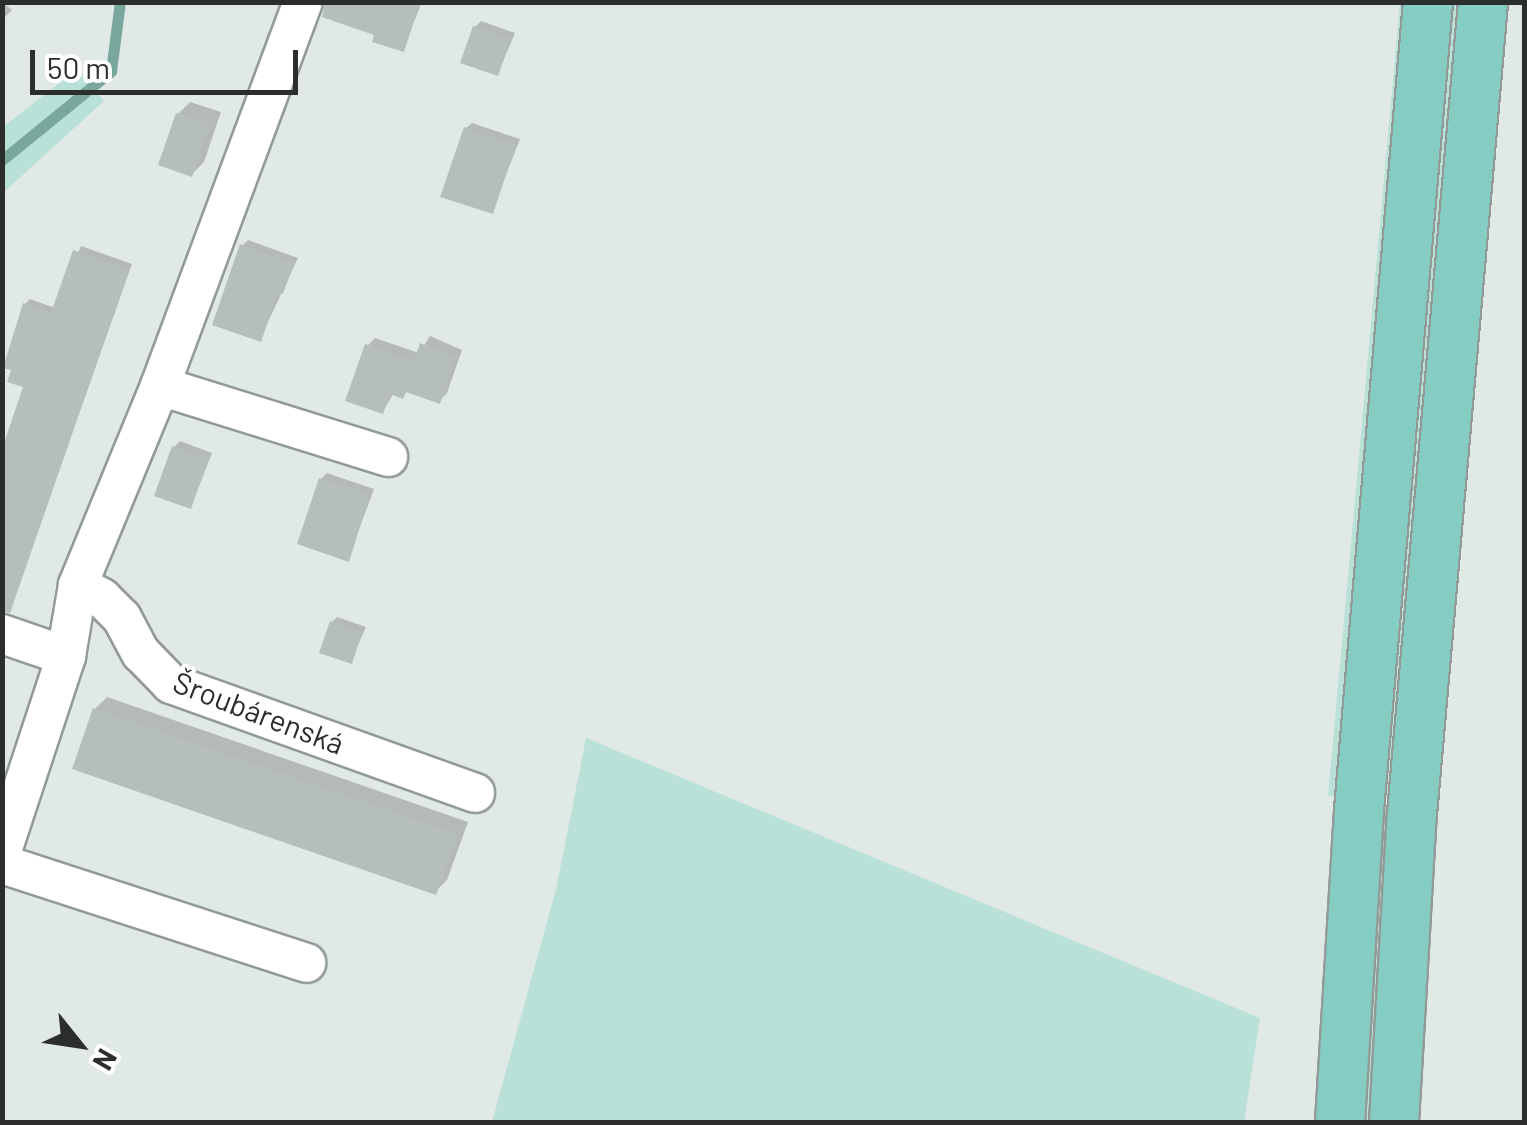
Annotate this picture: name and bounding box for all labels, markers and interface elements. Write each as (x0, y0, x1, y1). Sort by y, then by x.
scale bar (35, 30, 302, 92)
text: 50 m (47, 49, 110, 85)
street label: Šroubárenská (169, 663, 349, 761)
north arrow (30, 995, 130, 1095)
text: N (87, 1043, 125, 1077)

